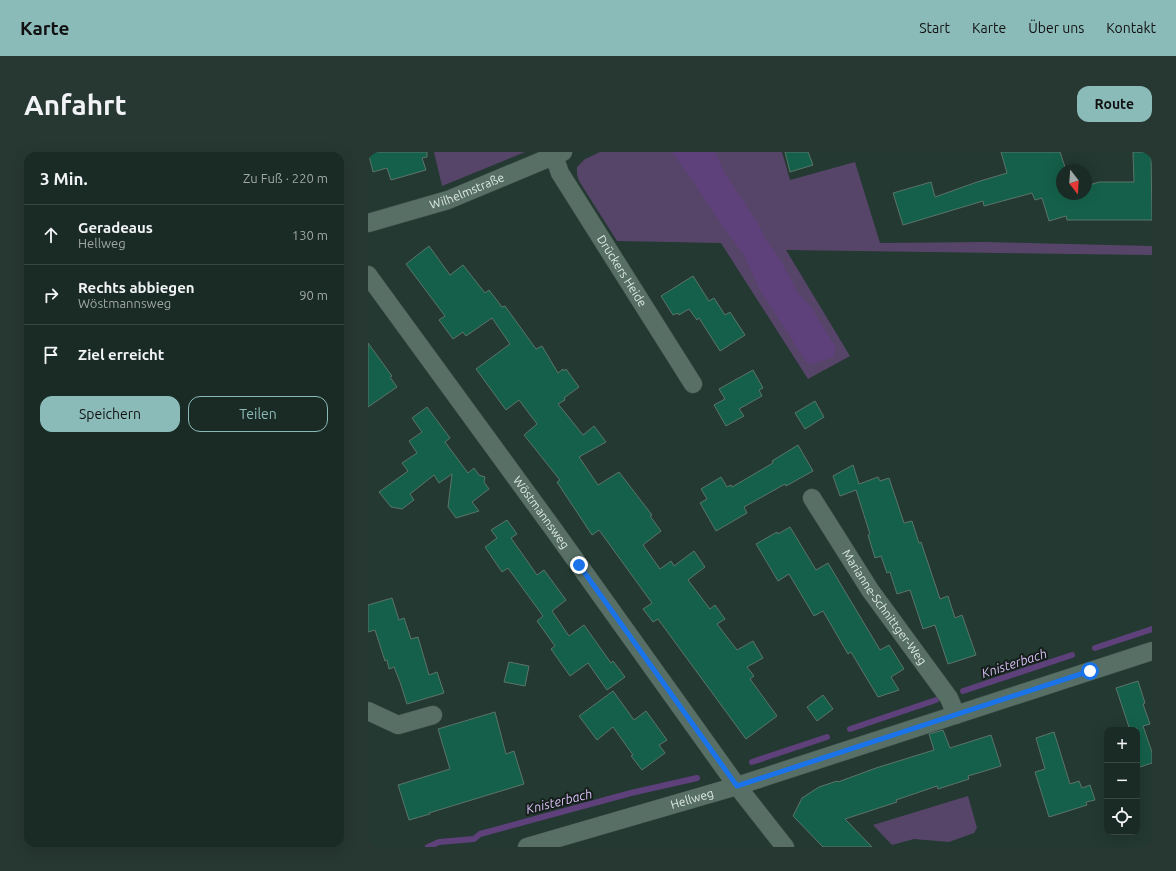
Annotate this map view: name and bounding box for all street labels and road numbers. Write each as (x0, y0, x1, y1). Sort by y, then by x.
street label: Wilhelmstraße (428, 170, 506, 211)
street label: Drückers Heide (595, 233, 650, 309)
street label: Wöstmannsweg (511, 474, 572, 551)
street label: Marianne-Schnittger-Weg (840, 547, 929, 667)
street label: Hellweg (669, 786, 715, 811)

